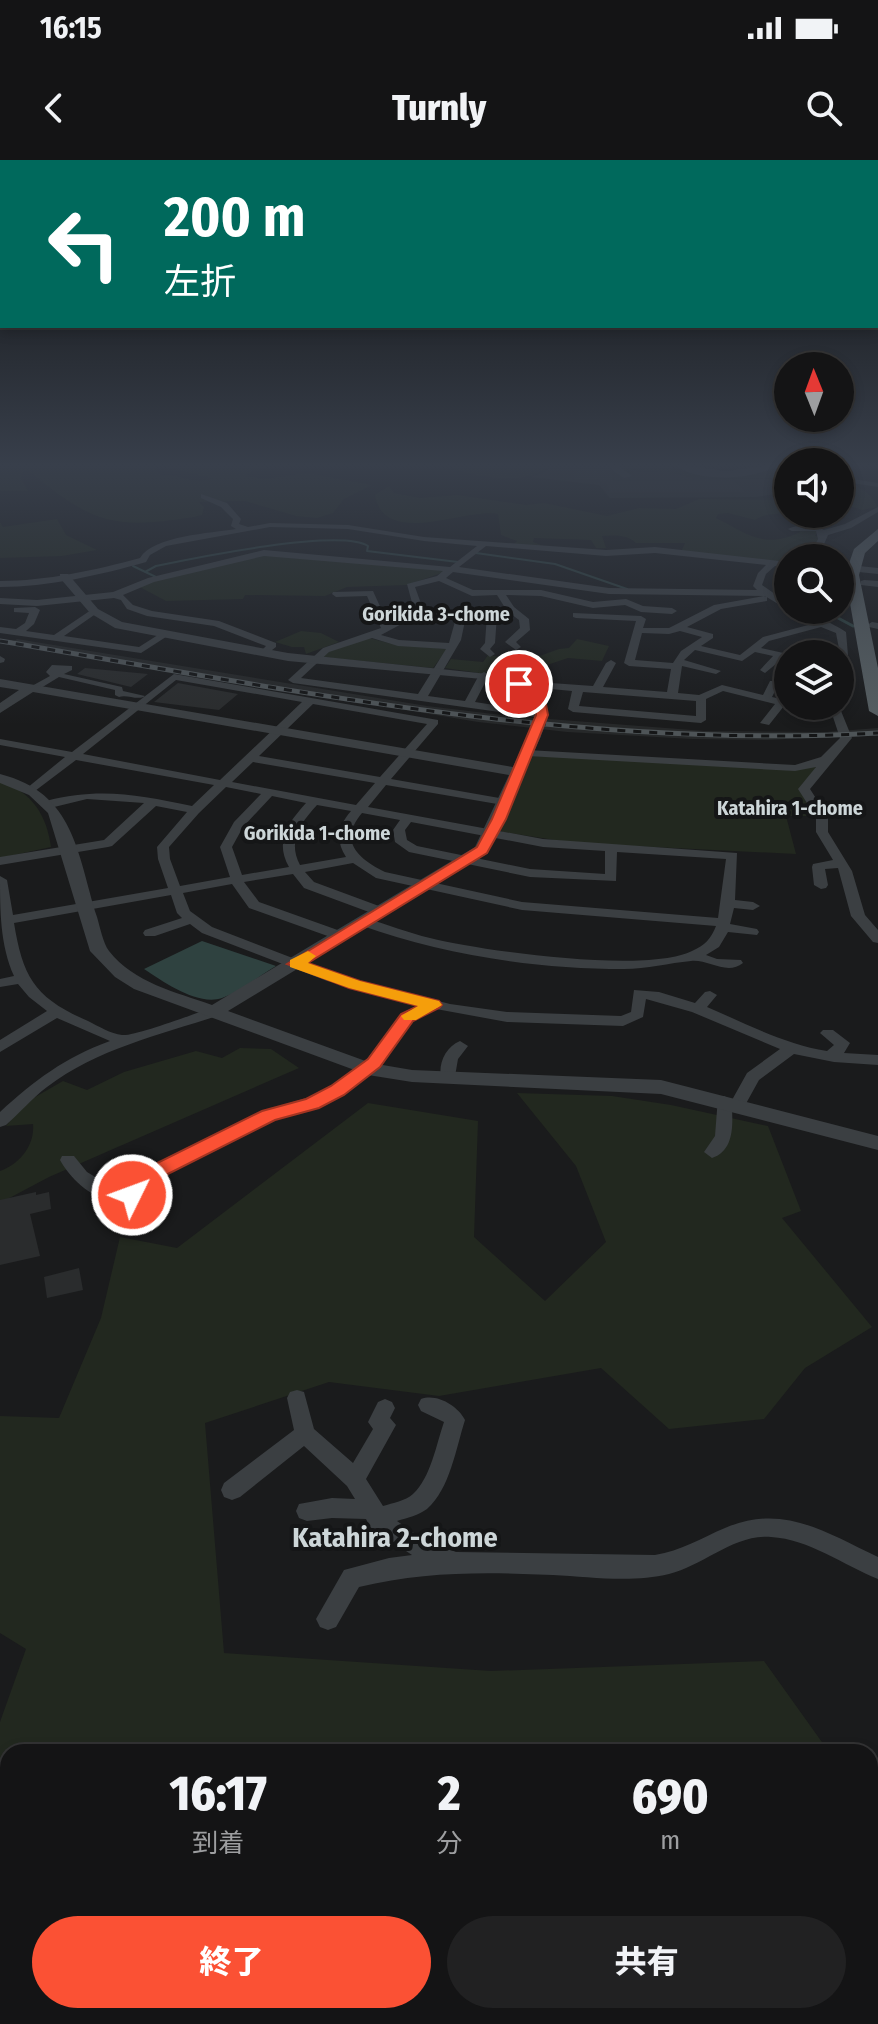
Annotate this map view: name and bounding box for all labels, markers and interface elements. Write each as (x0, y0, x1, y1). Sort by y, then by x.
text: 16:15 (40, 10, 102, 46)
icon: back (32, 86, 76, 130)
text: Turnly (392, 86, 486, 130)
icon: search (802, 86, 846, 130)
text: 200 m (164, 184, 305, 251)
icon: left (32, 192, 136, 296)
text: 左折 (164, 260, 236, 304)
north arrow (774, 352, 854, 432)
map controls (774, 352, 854, 720)
button: sound (774, 448, 854, 528)
button: search (774, 544, 854, 624)
district label: Gorikida 3-chome (362, 602, 510, 626)
button: layers (774, 640, 854, 720)
pin (485, 650, 553, 718)
icon: arrive (497, 662, 541, 706)
district label: Katahira 1-chome (717, 796, 863, 820)
district label: Gorikida 1-chome (244, 821, 390, 845)
position arrow (90, 1153, 174, 1237)
district label: Katahira 2-chome (292, 1521, 498, 1554)
text: 16:17 (169, 1765, 267, 1823)
text: 2 (438, 1765, 461, 1823)
text: 690 (632, 1768, 709, 1826)
text: m (660, 1825, 680, 1856)
text: 到着 (192, 1828, 244, 1859)
text: 分 (436, 1828, 462, 1859)
button: 終了 (32, 1916, 431, 2008)
button: 共有 (447, 1916, 846, 2008)

